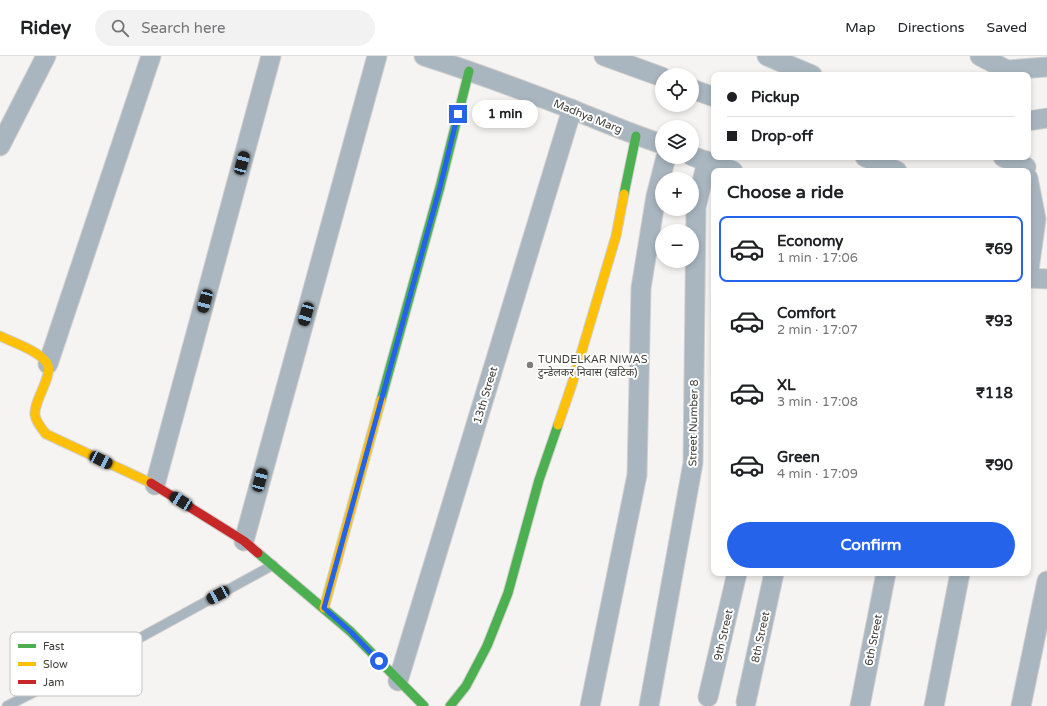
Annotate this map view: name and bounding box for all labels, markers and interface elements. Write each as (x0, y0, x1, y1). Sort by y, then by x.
search box (95, 10, 375, 46)
text: Ridey (20, 17, 71, 39)
icon: search (109, 17, 131, 39)
text: Search here (141, 19, 225, 37)
text: Map (845, 19, 876, 36)
text: Directions (898, 19, 965, 36)
text: Saved (987, 19, 1027, 36)
map controls (655, 68, 699, 268)
button: locate (655, 68, 699, 112)
text: Pickup (751, 88, 799, 106)
street label: Madhya Marg (552, 97, 624, 136)
callout: 1 min (472, 100, 538, 128)
route end (449, 105, 467, 123)
text: 1 min (488, 106, 522, 122)
button: layers (655, 120, 699, 164)
text: Drop-off (751, 127, 813, 145)
car (233, 150, 251, 176)
button: + (655, 172, 699, 216)
text: Choose a ride (727, 181, 844, 203)
button: − (655, 224, 699, 268)
icon: car (729, 231, 765, 267)
text: Economy (777, 232, 843, 250)
text: ₹69 (985, 240, 1013, 258)
text: 1 min · 17:06 (777, 250, 858, 266)
car (196, 288, 214, 314)
car (297, 301, 315, 327)
icon: car (729, 303, 765, 339)
text: Comfort (777, 304, 836, 322)
text: ₹93 (985, 312, 1013, 330)
text: 2 min · 17:07 (777, 322, 858, 338)
place label: TUNDELKAR NIWAS टुन्डेलकर निवास (खटिक) (537, 353, 648, 379)
marker: TUNDELKAR NIWAS टुन्डेलकर निवास (खटिक) (525, 360, 535, 370)
street label: 13th Street (471, 365, 500, 425)
icon: car (729, 375, 765, 411)
text: XL (777, 376, 796, 394)
street label: Street Number 8 (686, 379, 701, 467)
text: ₹118 (976, 384, 1013, 402)
text: 3 min · 17:08 (777, 394, 858, 410)
icon: car (729, 447, 765, 483)
text: Green (777, 448, 820, 466)
car (88, 449, 114, 471)
text: ₹90 (985, 456, 1013, 474)
text: 4 min · 17:09 (777, 466, 858, 482)
car (251, 467, 269, 493)
car (168, 490, 194, 512)
button: Confirm (727, 522, 1015, 568)
car (205, 584, 231, 606)
street label: 9th Street (711, 608, 736, 662)
street label: 8th Street (749, 610, 772, 664)
street label: 6th Street (862, 613, 885, 667)
legend (10, 632, 142, 696)
text: Fast (43, 640, 64, 653)
route start (370, 652, 388, 670)
text: Slow (43, 658, 68, 671)
text: Jam (43, 676, 64, 689)

